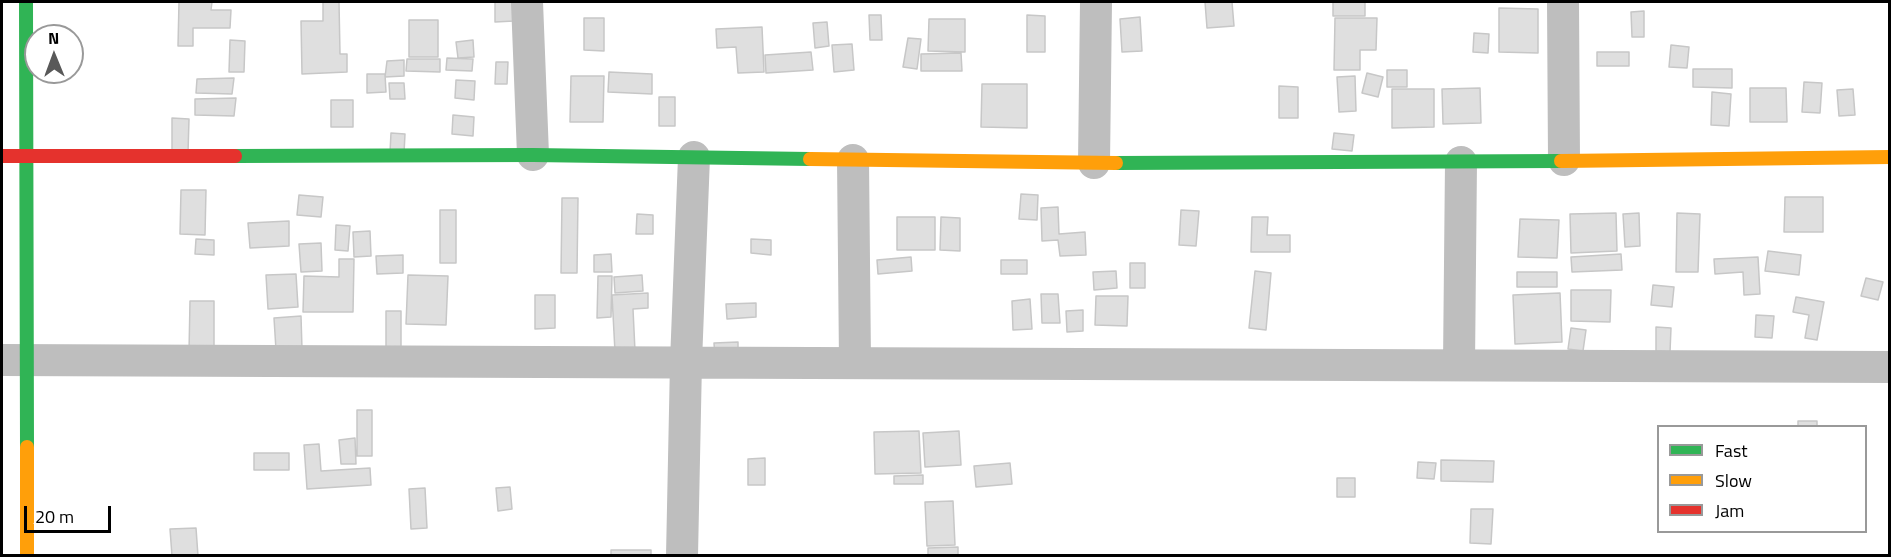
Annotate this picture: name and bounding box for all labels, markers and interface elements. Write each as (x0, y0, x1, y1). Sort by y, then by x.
north arrow (24, 24, 84, 84)
text: N (48, 26, 59, 50)
legend (1657, 425, 1867, 533)
text: Fast (1715, 437, 1748, 464)
text: Slow (1715, 467, 1752, 494)
scale bar (27, 494, 114, 532)
text: Jam (1715, 497, 1744, 524)
text: 20 m (35, 503, 74, 530)

